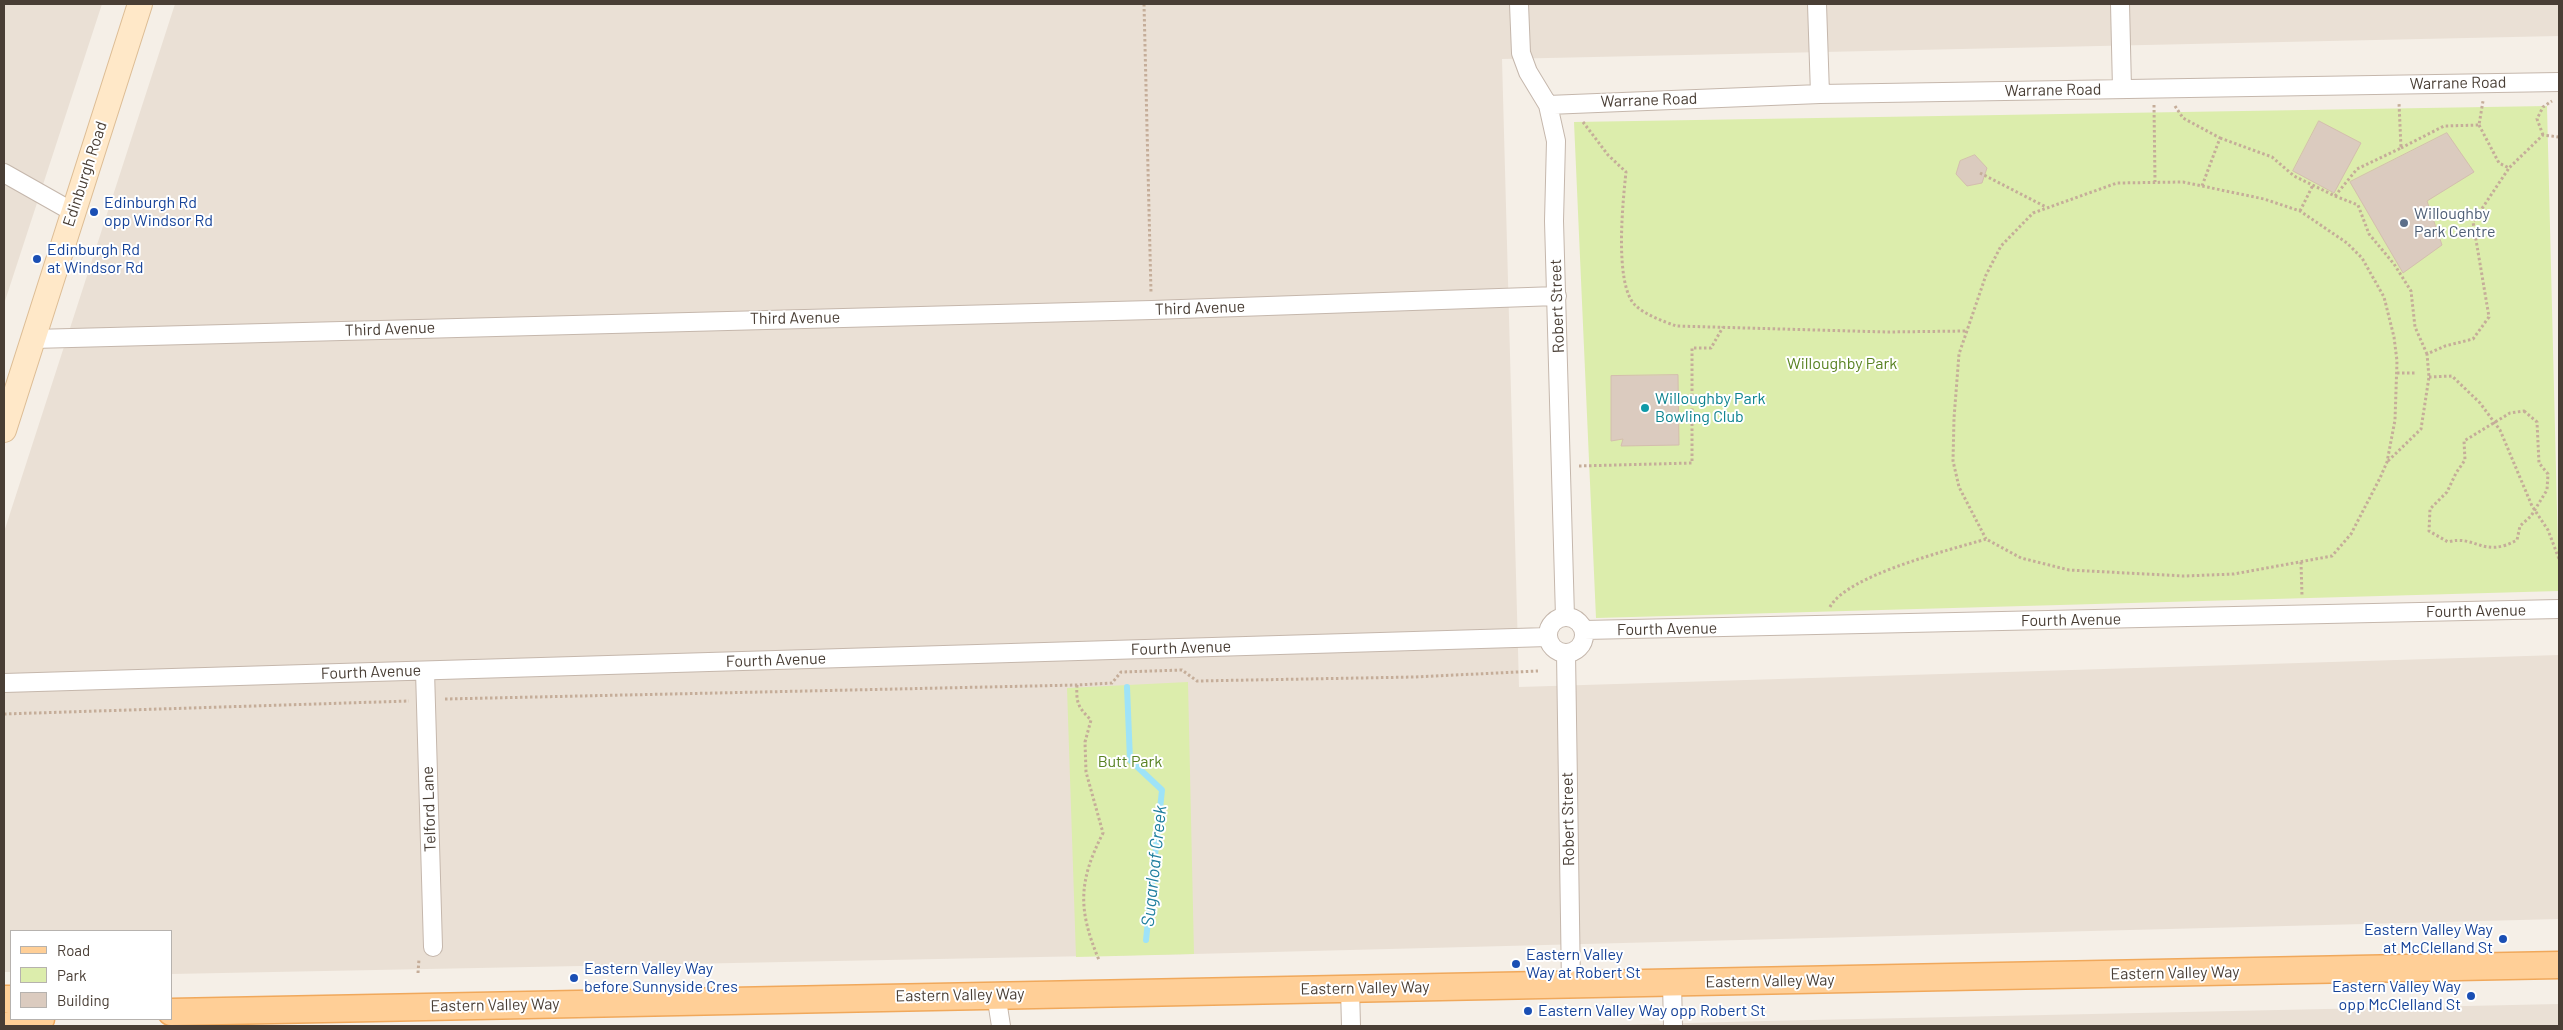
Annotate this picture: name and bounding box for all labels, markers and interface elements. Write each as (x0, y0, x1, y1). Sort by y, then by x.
street label: Warrane Road (2409, 73, 2507, 93)
street label: Warrane Road (2004, 80, 2102, 100)
street label: Warrane Road (1600, 89, 1698, 111)
street label: Edinburgh Road (59, 119, 111, 229)
place label: Edinburgh Rd opp Windsor Rd (104, 193, 213, 231)
place label: Willoughby Park Centre (2414, 204, 2496, 242)
marker: Edinburgh Rd opp Windsor Rd (88, 206, 100, 218)
marker: Willoughby Park Centre (2398, 217, 2410, 229)
place label: Edinburgh Rd at Windsor Rd (47, 240, 143, 278)
marker: Edinburgh Rd at Windsor Rd (31, 253, 43, 265)
street label: Robert Street (1546, 259, 1568, 353)
street label: Third Avenue (1155, 297, 1245, 319)
street label: Third Avenue (750, 308, 840, 328)
street label: Third Avenue (345, 318, 435, 340)
park label: Willoughby Park (1787, 354, 1897, 374)
place label: Willoughby Park Bowling Club (1655, 389, 1766, 427)
marker: Willoughby Park Bowling Club (1639, 402, 1651, 414)
street label: Fourth Avenue (2426, 601, 2526, 621)
street label: Fourth Avenue (2021, 610, 2121, 630)
street label: Fourth Avenue (1617, 619, 1717, 639)
street label: Fourth Avenue (1131, 637, 1231, 659)
street label: Fourth Avenue (726, 649, 826, 671)
street label: Fourth Avenue (321, 661, 421, 683)
park label: Butt Park (1098, 752, 1162, 772)
street label: Telford Lane (418, 766, 440, 852)
street label: Robert Street (1558, 772, 1578, 866)
water label: Sugarloaf Creek (1137, 804, 1171, 928)
place label: Eastern Valley Way at McClelland St (2364, 920, 2493, 958)
legend (10, 930, 172, 1020)
marker: Eastern Valley Way at McClelland St (2497, 933, 2509, 945)
text: Road (57, 941, 90, 959)
place label: Eastern Valley Way at Robert St (1526, 945, 1641, 983)
marker: Eastern Valley Way at Robert St (1510, 958, 1522, 970)
place label: Eastern Valley Way before Sunnyside Cres (584, 959, 738, 997)
street label: Eastern Valley Way (2110, 962, 2240, 984)
text: Park (57, 966, 86, 984)
street label: Eastern Valley Way (1705, 970, 1835, 992)
marker: Eastern Valley Way before Sunnyside Cres (568, 972, 580, 984)
street label: Eastern Valley Way (1300, 977, 1430, 999)
place label: Eastern Valley Way opp McClelland St (2332, 977, 2461, 1015)
street label: Eastern Valley Way (895, 984, 1025, 1006)
marker: Eastern Valley Way opp McClelland St (2465, 990, 2477, 1002)
text: Building (57, 991, 110, 1009)
street label: Eastern Valley Way (430, 994, 560, 1016)
place label: Eastern Valley Way opp Robert St (1538, 1001, 1766, 1021)
marker: Eastern Valley Way opp Robert St (1522, 1005, 1534, 1017)

